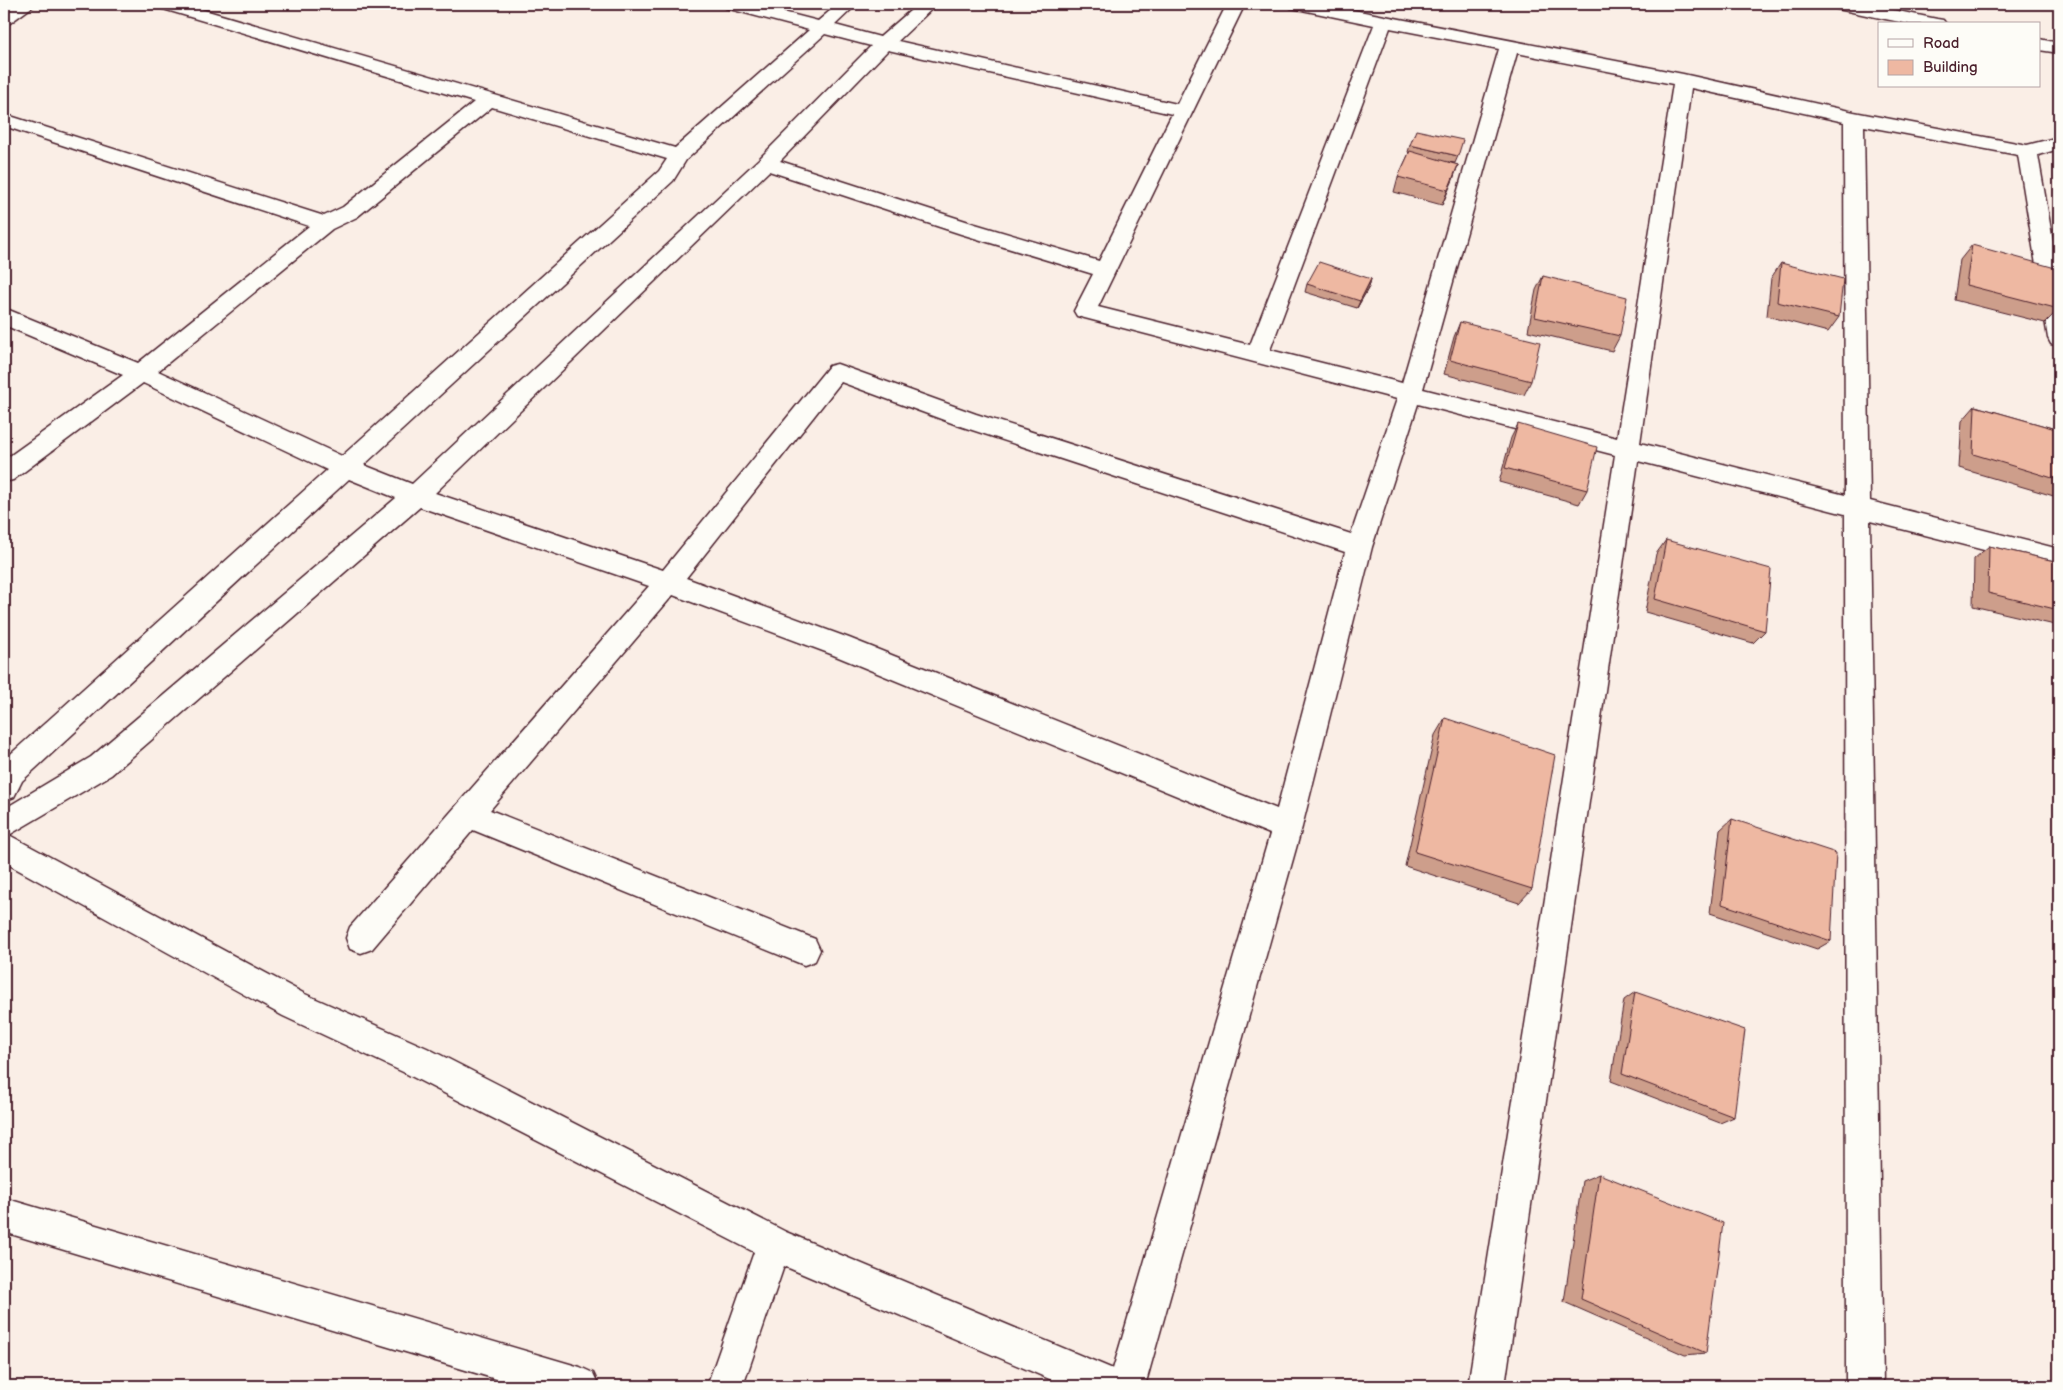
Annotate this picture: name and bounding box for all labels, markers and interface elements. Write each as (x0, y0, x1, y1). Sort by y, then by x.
legend (1878, 22, 2040, 88)
text: Road (1923, 34, 1959, 53)
text: Building (1923, 58, 1978, 77)

